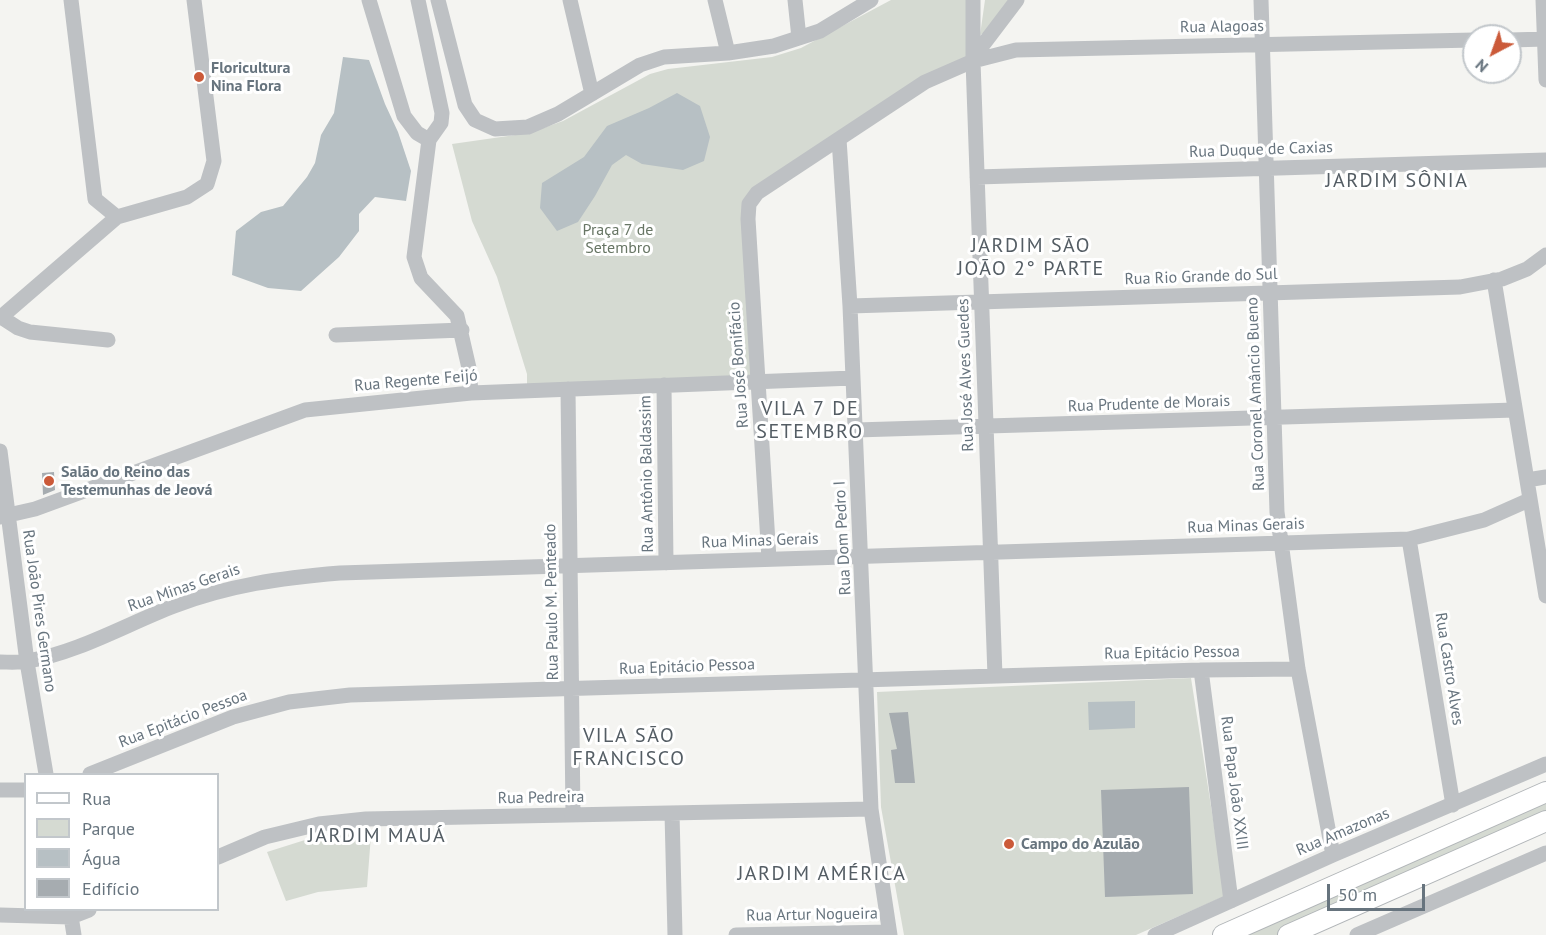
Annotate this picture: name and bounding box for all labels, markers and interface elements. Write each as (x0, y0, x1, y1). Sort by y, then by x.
street label: Rua Alagoas (1180, 17, 1264, 37)
north arrow (1462, 24, 1522, 84)
text: N (1471, 55, 1492, 77)
place label: Floricultura Nina Flora (211, 58, 290, 96)
marker: Floricultura Nina Flora (192, 70, 206, 84)
street label: Rua Duque de Caxias (1189, 138, 1333, 162)
district label: JARDIM SÔNIA (1326, 169, 1468, 193)
park label: Praça 7 de Setembro (583, 220, 653, 258)
district label: JARDIM SÃO JOÃO 2° PARTE (957, 234, 1105, 281)
street label: Rua Rio Grande do Sul (1124, 265, 1278, 289)
street label: Rua Coronel Amâncio Bueno (1243, 297, 1269, 491)
street label: Rua José Alves Guedes (954, 298, 978, 452)
street label: Rua José Bonifácio (725, 301, 753, 429)
street label: Rua Regente Feijó (354, 366, 478, 396)
street label: Rua Prudente de Morais (1068, 392, 1230, 416)
street label: Rua Antônio Baldassim (636, 395, 658, 553)
district label: VILA 7 DE SETEMBRO (756, 397, 864, 444)
place label: Salão do Reino das Testemunhas de Jeová (61, 462, 212, 500)
marker: Salão do Reino das Testemunhas de Jeová (42, 474, 56, 488)
street label: Rua Dom Pedro I (830, 480, 856, 596)
street label: Rua Minas Gerais (1187, 514, 1305, 538)
street label: Rua Paulo M. Penteado (541, 523, 563, 681)
street label: Rua João Pires Germano (18, 529, 60, 693)
street label: Rua Minas Gerais (701, 529, 819, 553)
street label: Rua Minas Gerais (125, 560, 243, 616)
street label: Rua Castro Alves (1431, 611, 1467, 727)
street label: Rua Epitácio Pessoa (1104, 642, 1240, 664)
street label: Rua Epitácio Pessoa (619, 655, 755, 679)
street label: Rua Epitácio Pessoa (116, 686, 250, 752)
street label: Rua Papa João XXIII (1216, 715, 1252, 851)
district label: VILA SÃO FRANCISCO (573, 724, 685, 771)
legend (24, 773, 219, 911)
text: Rua (82, 787, 111, 810)
street label: Rua Pedreira (498, 788, 584, 808)
street label: Rua Amazonas (1294, 804, 1392, 860)
text: Parque (82, 817, 135, 840)
district label: JARDIM MAUÁ (308, 824, 446, 848)
place label: Campo do Azulão (1021, 834, 1140, 854)
marker: Campo do Azulão (1002, 837, 1016, 851)
text: Água (82, 847, 121, 870)
district label: JARDIM AMÉRICA (738, 862, 906, 886)
scale bar (1330, 872, 1428, 910)
text: Edifício (82, 877, 139, 900)
text: 50 m (1338, 883, 1377, 906)
street label: Rua Artur Nogueira (746, 904, 878, 926)

